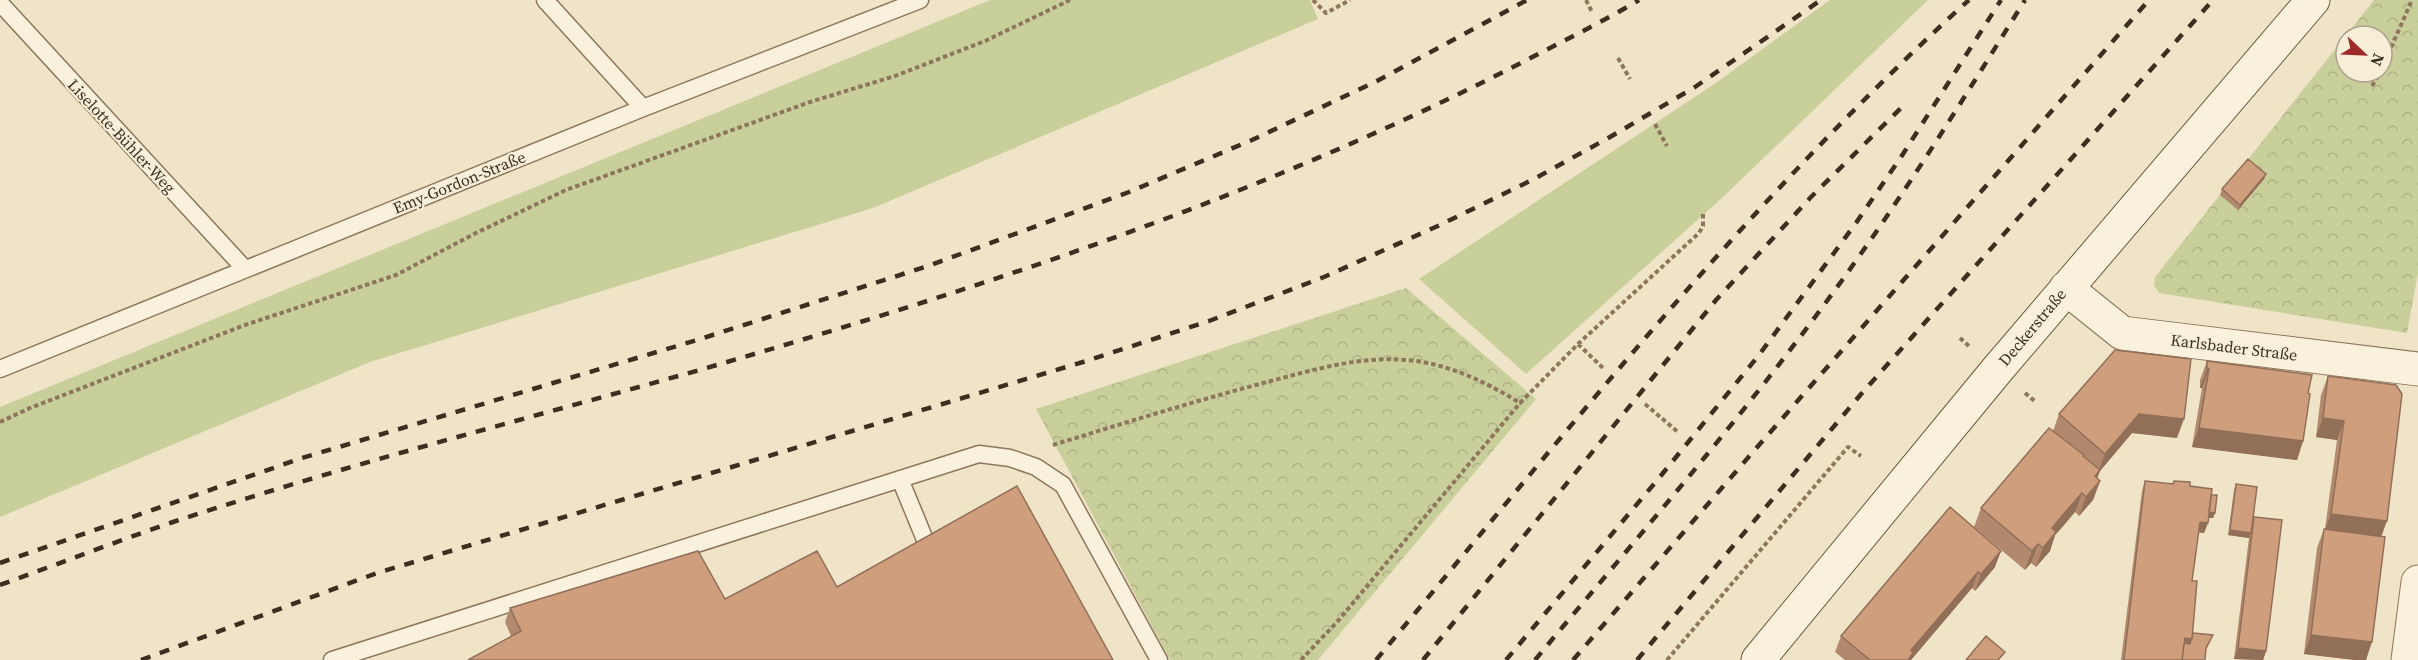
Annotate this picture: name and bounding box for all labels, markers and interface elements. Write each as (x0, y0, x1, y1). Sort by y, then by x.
north arrow (2334, 24, 2394, 84)
text: N (2365, 50, 2390, 70)
street label: Liselotte-Bühler-Weg (63, 74, 181, 198)
street label: Emy-Gordon-Straße (389, 145, 529, 219)
street label: Deckerstraße (1993, 284, 2071, 370)
street label: Karlsbader Straße (2169, 328, 2299, 366)

